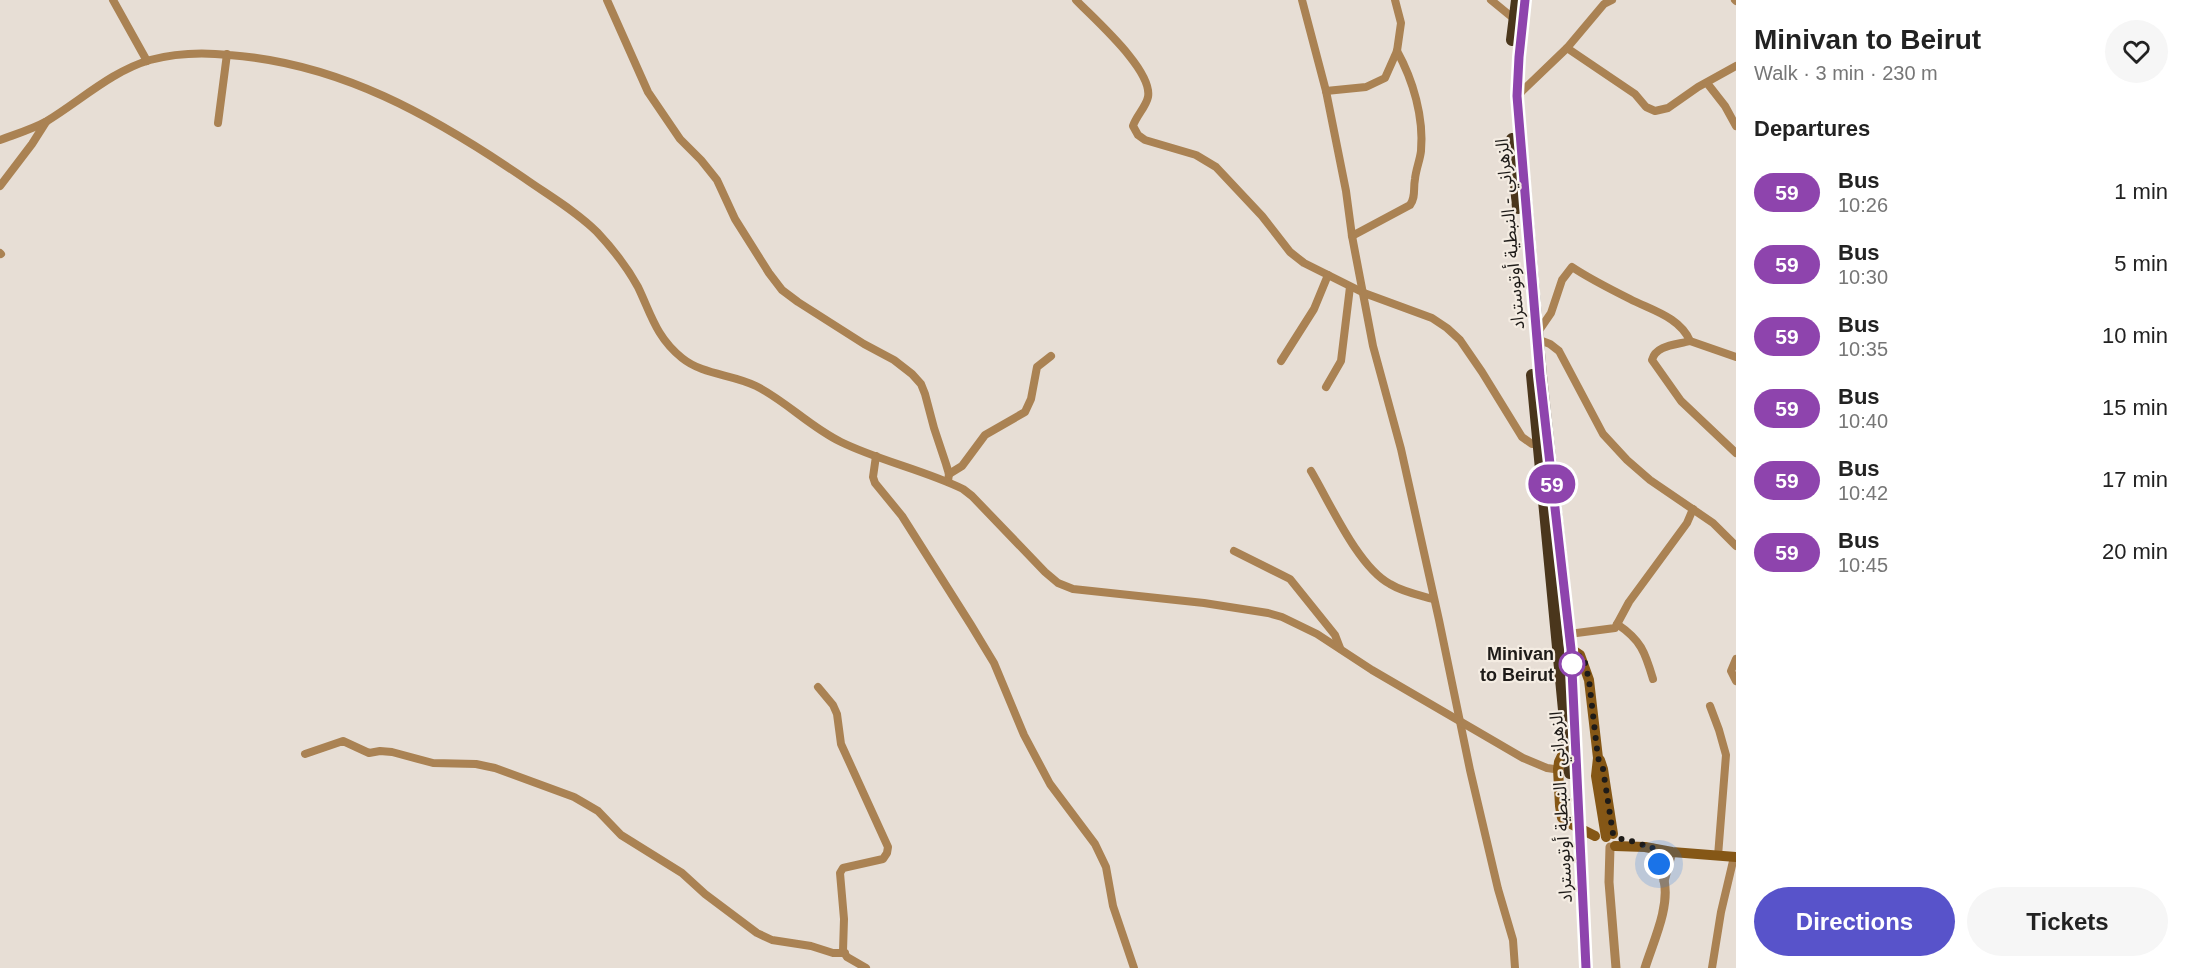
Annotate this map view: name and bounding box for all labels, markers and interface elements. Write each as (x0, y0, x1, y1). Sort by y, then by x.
button: heart (2105, 20, 2168, 83)
text: Minivan to Beirut (1754, 24, 1981, 55)
text: Walk · 3 min · 230 m (1754, 62, 1938, 84)
text: Departures (1754, 116, 1870, 141)
street label: الزهراني - النبطية أوتوستراد (1490, 137, 1531, 331)
text: Bus (1838, 168, 1880, 193)
text: 1 min (2114, 179, 2168, 204)
text: 59 (1775, 181, 1799, 204)
text: 10:26 (1838, 194, 1888, 216)
text: Bus (1838, 240, 1880, 265)
text: 5 min (2114, 251, 2168, 276)
text: 59 (1775, 253, 1799, 276)
text: 10:30 (1838, 266, 1888, 288)
text: Bus (1838, 312, 1880, 337)
text: 10 min (2102, 323, 2168, 348)
text: 59 (1775, 325, 1799, 348)
text: 10:35 (1838, 338, 1888, 360)
text: Bus (1838, 384, 1880, 409)
text: 15 min (2102, 395, 2168, 420)
text: 59 (1775, 397, 1799, 420)
text: 10:40 (1838, 410, 1888, 432)
text: Bus (1838, 456, 1880, 481)
line badge: 59 (1525, 464, 1579, 504)
text: 17 min (2102, 467, 2168, 492)
text: 59 (1775, 469, 1799, 492)
text: 59 (1540, 473, 1564, 496)
text: 10:42 (1838, 482, 1888, 504)
text: Bus (1838, 528, 1880, 553)
text: 20 min (2102, 539, 2168, 564)
text: 59 (1775, 541, 1799, 564)
text: 10:45 (1838, 554, 1888, 576)
place label: Minivan to Beirut (1480, 644, 1554, 685)
marker: Minivan to Beirut (1559, 651, 1585, 677)
street label: الزهراني - النبطية أوتوستراد (1545, 711, 1579, 903)
your location (1644, 849, 1674, 879)
button: Directions (1754, 887, 1955, 956)
button: Tickets (1967, 887, 2168, 956)

